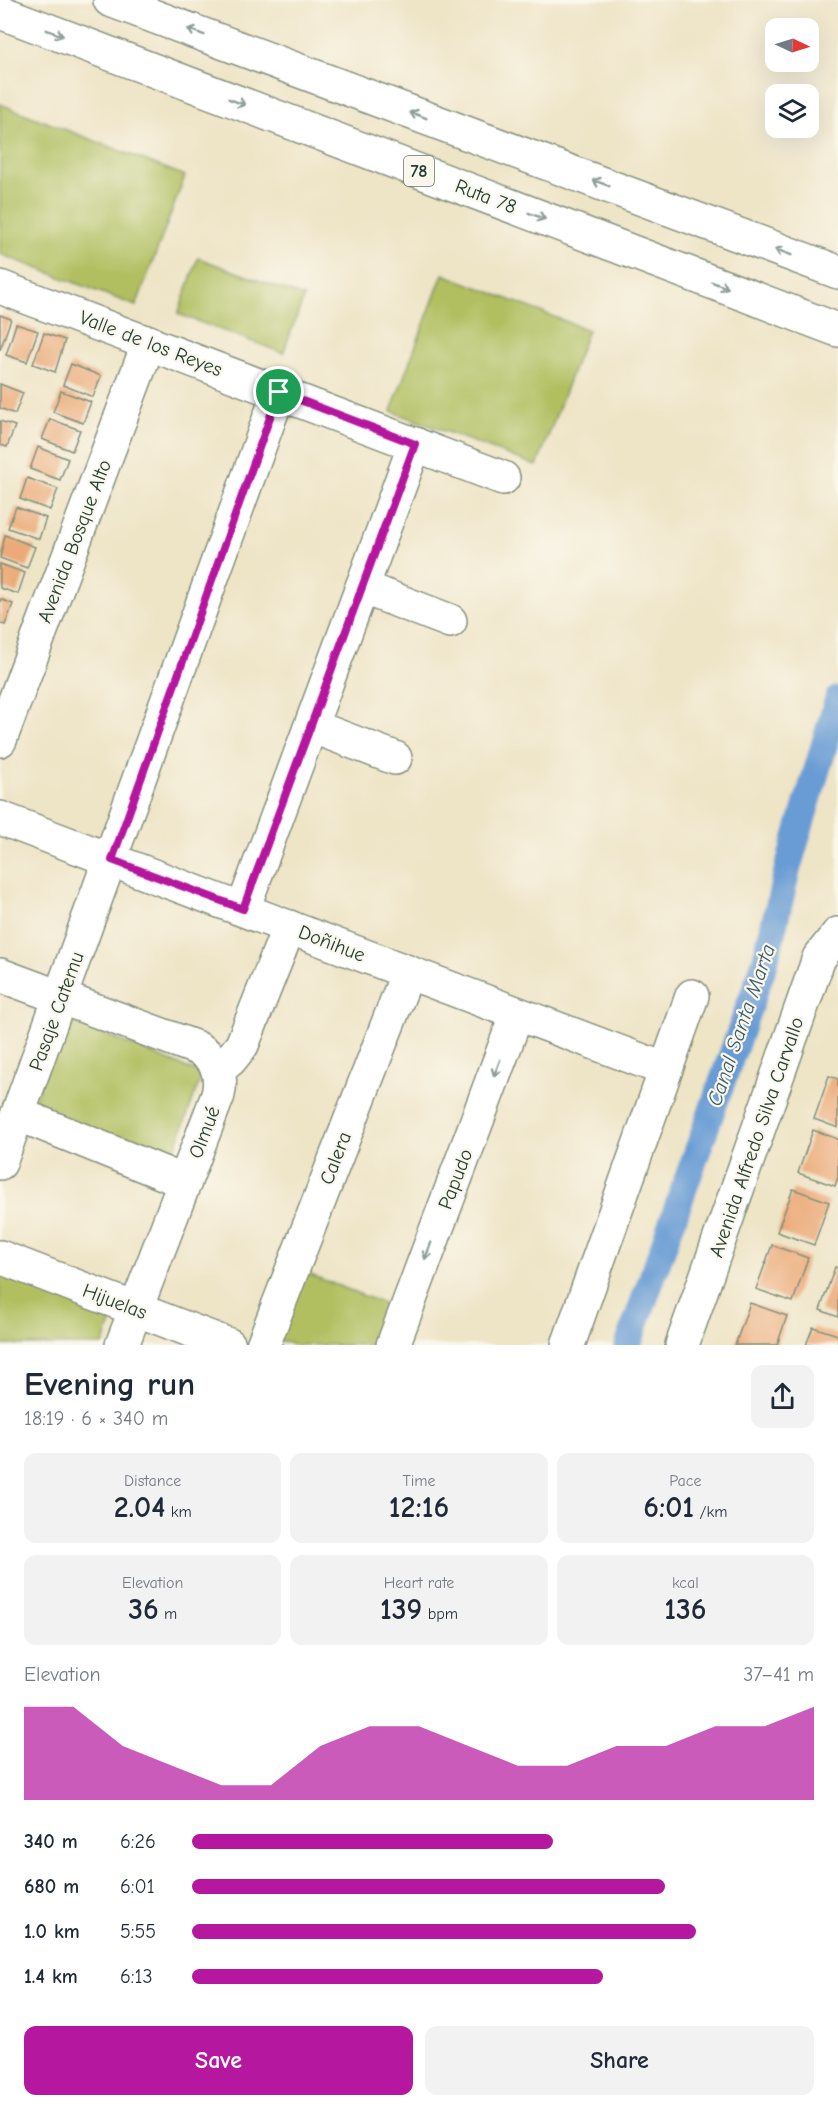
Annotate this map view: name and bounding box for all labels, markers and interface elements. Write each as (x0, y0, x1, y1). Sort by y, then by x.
north arrow (765, 18, 819, 72)
map controls (765, 18, 819, 138)
one-way arrow (187, 26, 206, 37)
one-way arrow (45, 28, 64, 39)
button: layers (765, 84, 819, 138)
one-way arrow (227, 97, 246, 108)
one-way arrow (409, 109, 428, 120)
road number: 78 (404, 156, 434, 186)
street label: Ruta 78 (452, 174, 520, 219)
one-way arrow (592, 177, 610, 188)
one-way arrow (527, 211, 546, 222)
one-way arrow (774, 245, 793, 256)
one-way arrow (710, 280, 728, 291)
street label: Valle de los Reyes (76, 306, 226, 381)
pin (253, 366, 304, 417)
icon: arrive (262, 375, 295, 408)
street label: Avenida Bosque Alto (33, 456, 116, 626)
street label: Doñihue (295, 920, 368, 967)
water label: Canal Santa Marta (702, 941, 780, 1109)
street label: Pasaje Catemu (24, 948, 89, 1074)
street label: Avenida Alfredo Silva Carvallo (704, 1014, 809, 1260)
one-way arrow (490, 1059, 501, 1077)
street label: Olmué (184, 1103, 225, 1162)
street label: Calera (315, 1128, 356, 1188)
street label: Papudo (433, 1146, 477, 1213)
one-way arrow (422, 1241, 433, 1260)
street label: Hijuelas (79, 1279, 150, 1324)
text: Evening run (24, 1365, 195, 1403)
button: share (751, 1365, 814, 1428)
text: 18:19 · 6 × 340 m (24, 1407, 168, 1430)
text: Distance (124, 1472, 181, 1490)
text: Time (402, 1472, 436, 1490)
text: Pace (669, 1472, 701, 1490)
text: 2.04 (114, 1490, 165, 1525)
text: 12:16 (389, 1490, 449, 1525)
text: 6:01 (643, 1490, 694, 1525)
text: km (165, 1503, 192, 1521)
text: /km (694, 1503, 727, 1521)
text: Elevation (122, 1574, 183, 1592)
text: Heart rate (384, 1574, 454, 1592)
text: kcal (672, 1574, 699, 1592)
text: 36 (128, 1592, 159, 1627)
text: 139 (380, 1592, 422, 1627)
text: 136 (664, 1592, 706, 1627)
text: m (159, 1605, 177, 1623)
text: bpm (422, 1605, 458, 1623)
text: Elevation (24, 1663, 101, 1686)
text: 37–41 m (743, 1663, 814, 1686)
text: 340 m (24, 1830, 78, 1853)
text: 6:26 (120, 1830, 156, 1853)
text: 680 m (24, 1875, 79, 1898)
text: 6:01 (120, 1875, 155, 1898)
text: 1.0 km (24, 1920, 80, 1943)
text: 5:55 (120, 1920, 156, 1943)
text: 1.4 km (24, 1965, 78, 1988)
text: 6:13 (120, 1965, 153, 1988)
button: Save (24, 2026, 413, 2095)
button: Share (425, 2026, 814, 2095)

